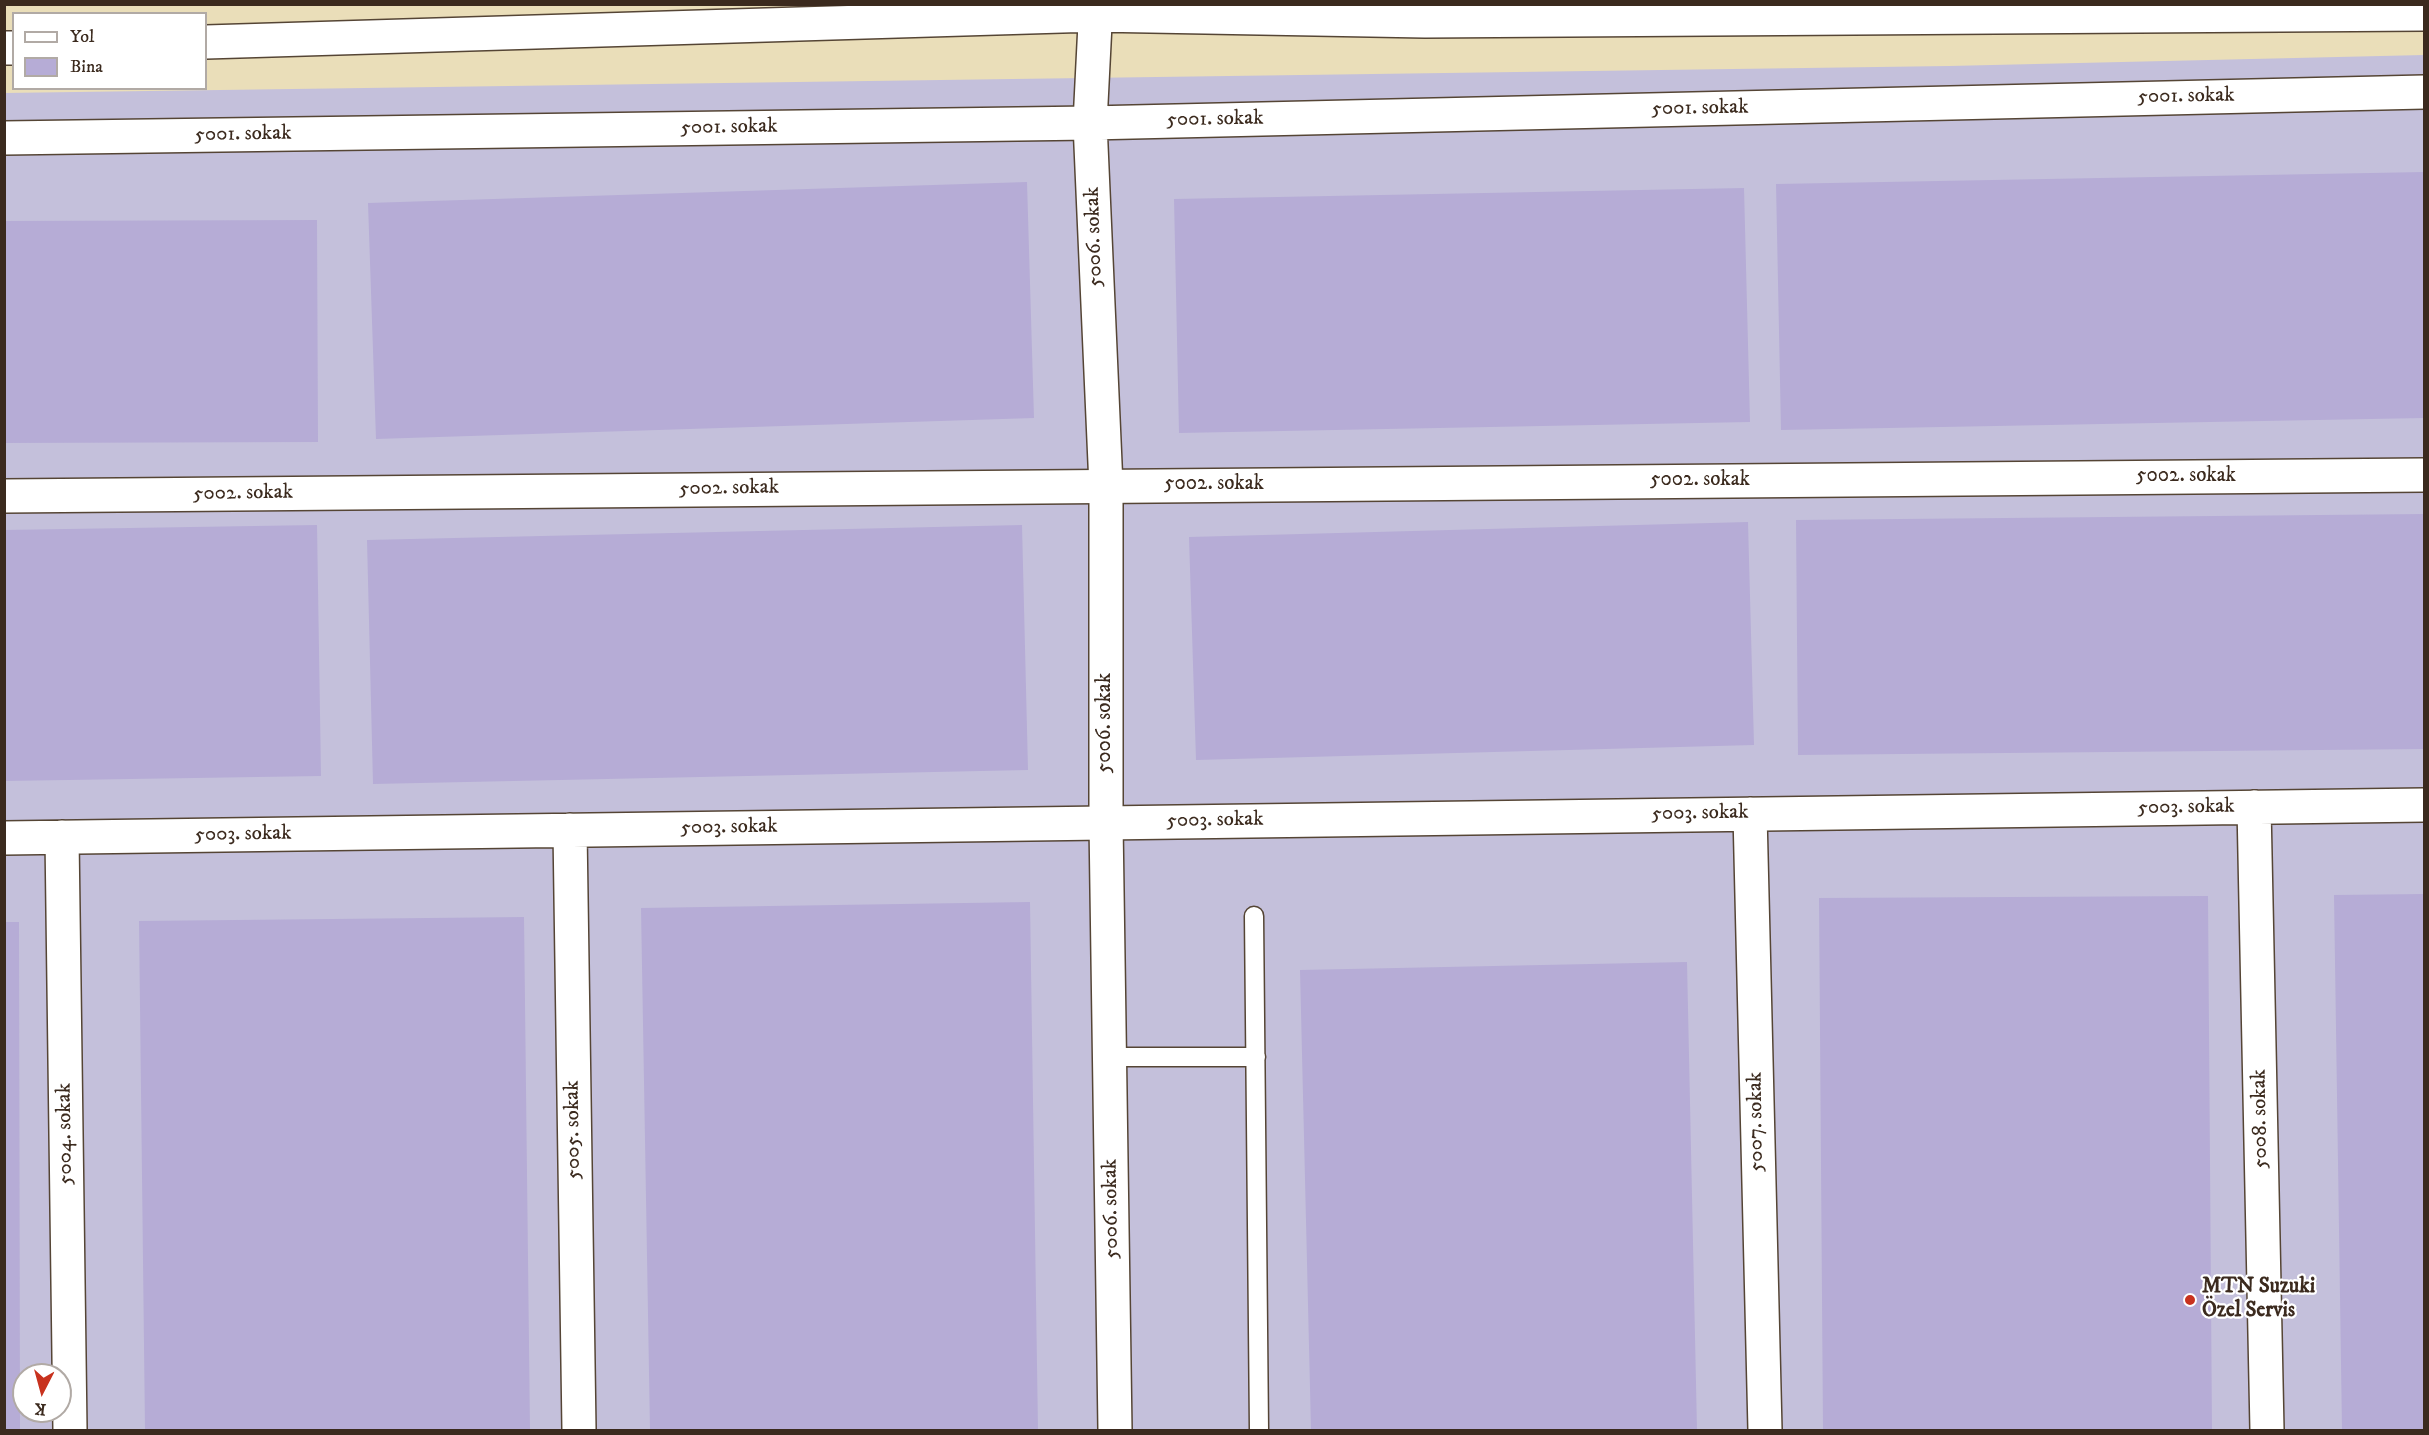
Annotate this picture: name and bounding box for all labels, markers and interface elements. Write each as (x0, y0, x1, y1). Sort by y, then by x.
legend (12, 12, 207, 90)
text: Yol (70, 26, 94, 48)
text: Bina (70, 56, 103, 78)
street label: 5001. sokak (2137, 84, 2235, 110)
street label: 5001. sokak (1651, 96, 1749, 122)
street label: 5001. sokak (1166, 107, 1264, 133)
street label: 5001. sokak (680, 115, 778, 141)
street label: 5001. sokak (194, 122, 292, 148)
street label: 5006. sokak (1081, 186, 1109, 288)
street label: 5002. sokak (2136, 464, 2236, 490)
street label: 5002. sokak (1650, 468, 1750, 494)
street label: 5002. sokak (1164, 472, 1264, 498)
street label: 5002. sokak (679, 476, 779, 502)
street label: 5002. sokak (193, 481, 293, 507)
street label: 5006. sokak (1093, 673, 1119, 773)
street label: 5003. sokak (2137, 795, 2235, 821)
street label: 5003. sokak (1651, 801, 1749, 827)
street label: 5003. sokak (1166, 808, 1264, 834)
street label: 5003. sokak (680, 815, 778, 841)
street label: 5003. sokak (194, 822, 292, 848)
street label: 5008. sokak (2248, 1069, 2274, 1169)
street label: 5007. sokak (1744, 1072, 1770, 1172)
street label: 5005. sokak (561, 1080, 587, 1180)
street label: 5004. sokak (53, 1083, 79, 1185)
street label: 5006. sokak (1099, 1159, 1125, 1259)
place label: MTN Suzuki Özel Servis (2202, 1275, 2315, 1325)
marker: MTN Suzuki Özel Servis (2183, 1293, 2197, 1307)
north arrow (12, 1363, 72, 1423)
text: K (34, 1398, 47, 1419)

